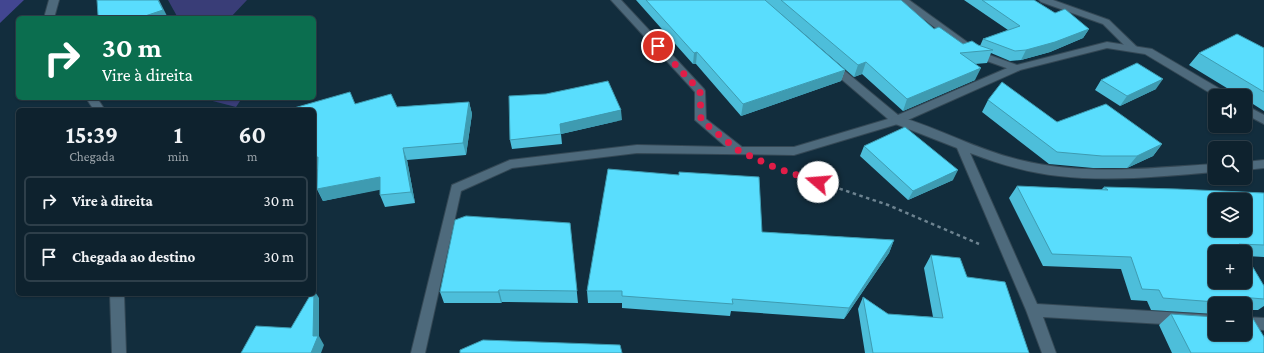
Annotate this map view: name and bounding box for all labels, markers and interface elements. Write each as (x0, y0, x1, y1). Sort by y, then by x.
pin (641, 29, 675, 63)
icon: right (36, 32, 88, 84)
text: 30 m (102, 32, 162, 63)
icon: arrive (647, 35, 669, 57)
text: Vire à direita (102, 65, 193, 85)
map controls (1208, 89, 1252, 341)
button: sound (1208, 89, 1252, 133)
text: 15:39 (66, 121, 118, 148)
text: 1 (174, 121, 183, 148)
text: 60 (238, 121, 266, 148)
button: search (1208, 141, 1252, 185)
text: Chegada (69, 149, 115, 164)
text: min (168, 149, 189, 164)
text: m (247, 149, 258, 164)
position arrow (797, 161, 839, 203)
icon: right (38, 190, 60, 212)
text: Vire à direita (72, 193, 153, 209)
text: 30 m (264, 193, 294, 209)
button: layers (1208, 193, 1252, 237)
button: + (1208, 245, 1252, 289)
icon: arrive (38, 246, 60, 268)
text: Chegada ao destino (72, 249, 195, 265)
text: 30 m (264, 249, 294, 265)
button: − (1208, 297, 1252, 341)

